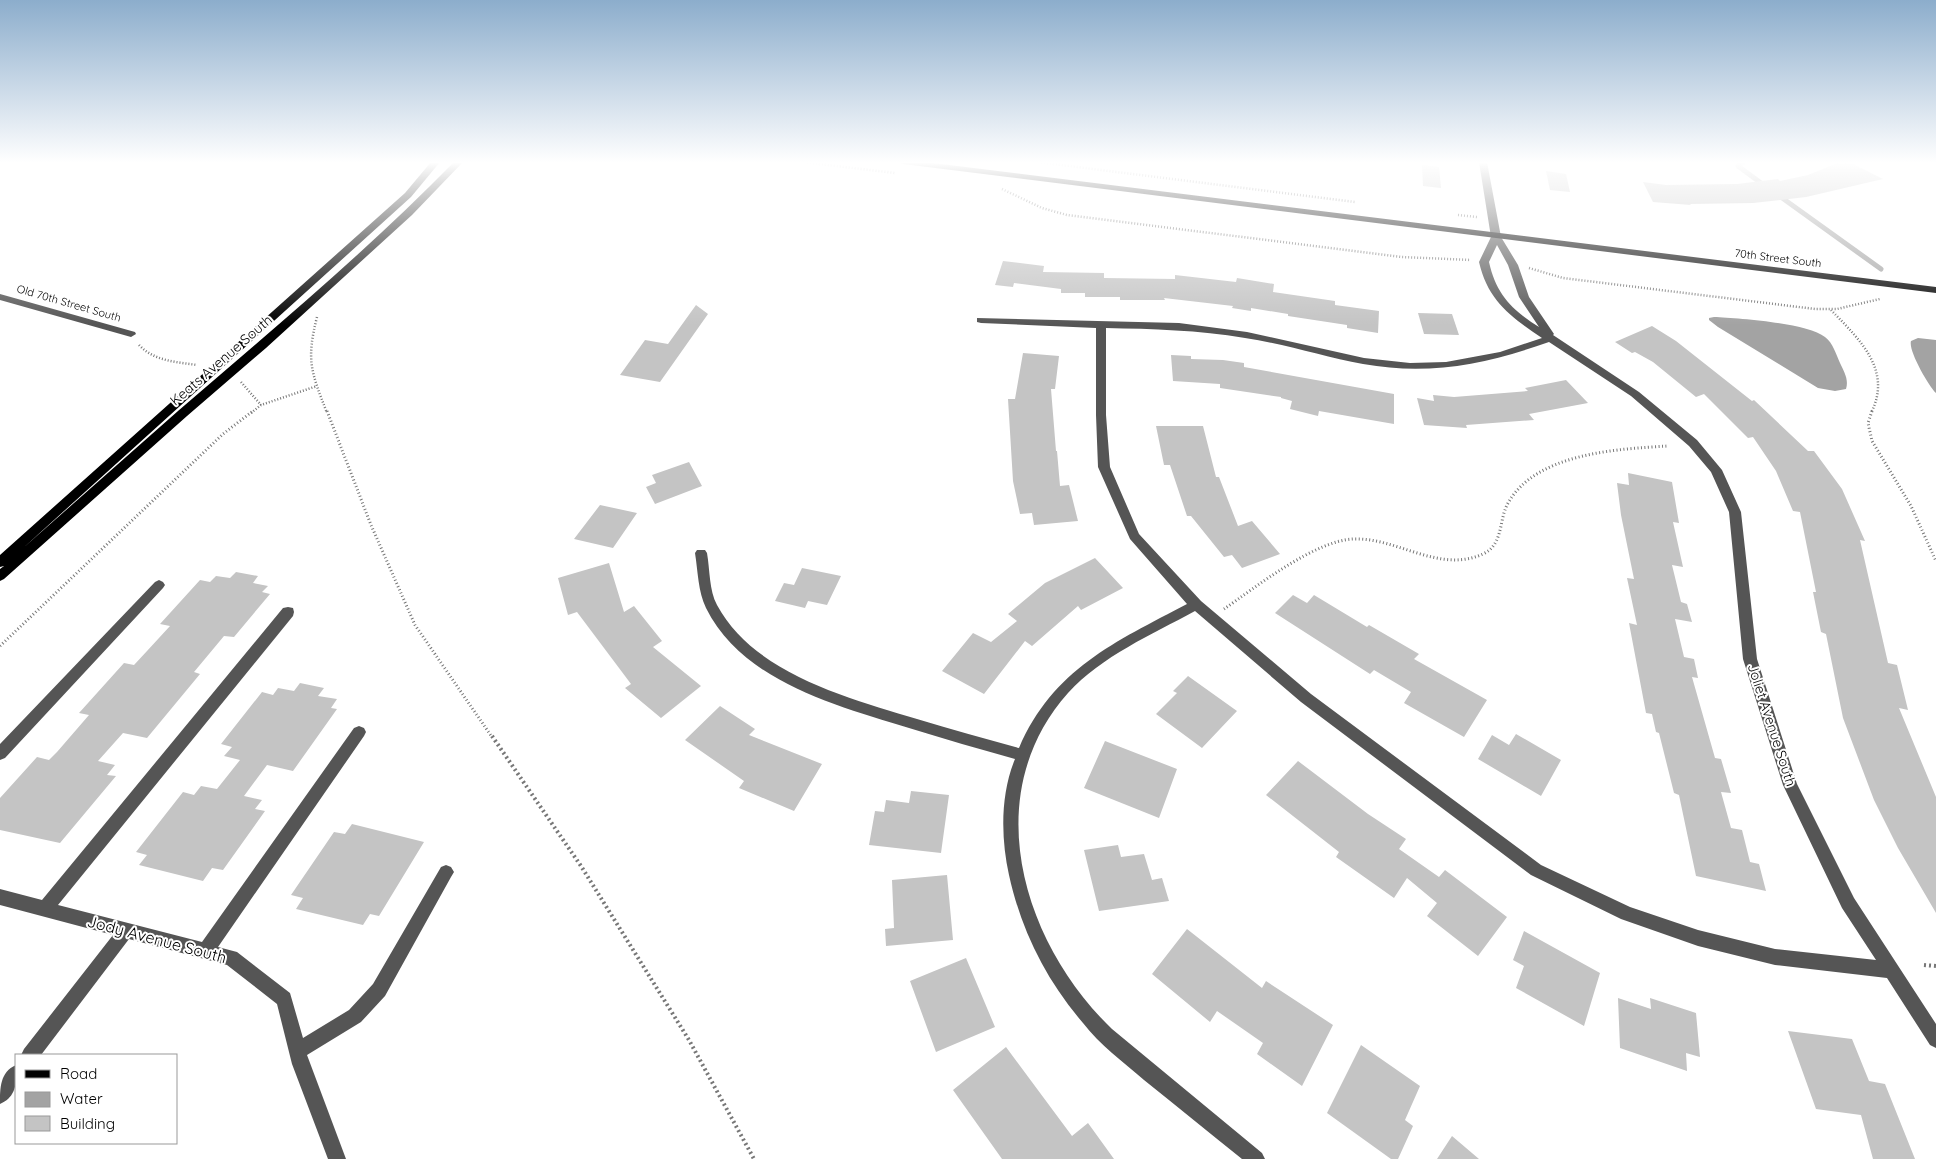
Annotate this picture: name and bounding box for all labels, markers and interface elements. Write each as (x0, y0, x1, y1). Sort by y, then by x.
street label: 70th Street South (1734, 246, 1822, 270)
street label: Old 70th Street South (15, 281, 123, 325)
street label: Keats Avenue South (166, 311, 276, 409)
street label: Joliet Avenue South (1744, 661, 1800, 789)
street label: Jody Avenue South (85, 911, 229, 967)
legend (15, 1054, 178, 1144)
text: Road (60, 1064, 97, 1083)
text: Water (60, 1089, 103, 1108)
text: Building (60, 1114, 115, 1133)

